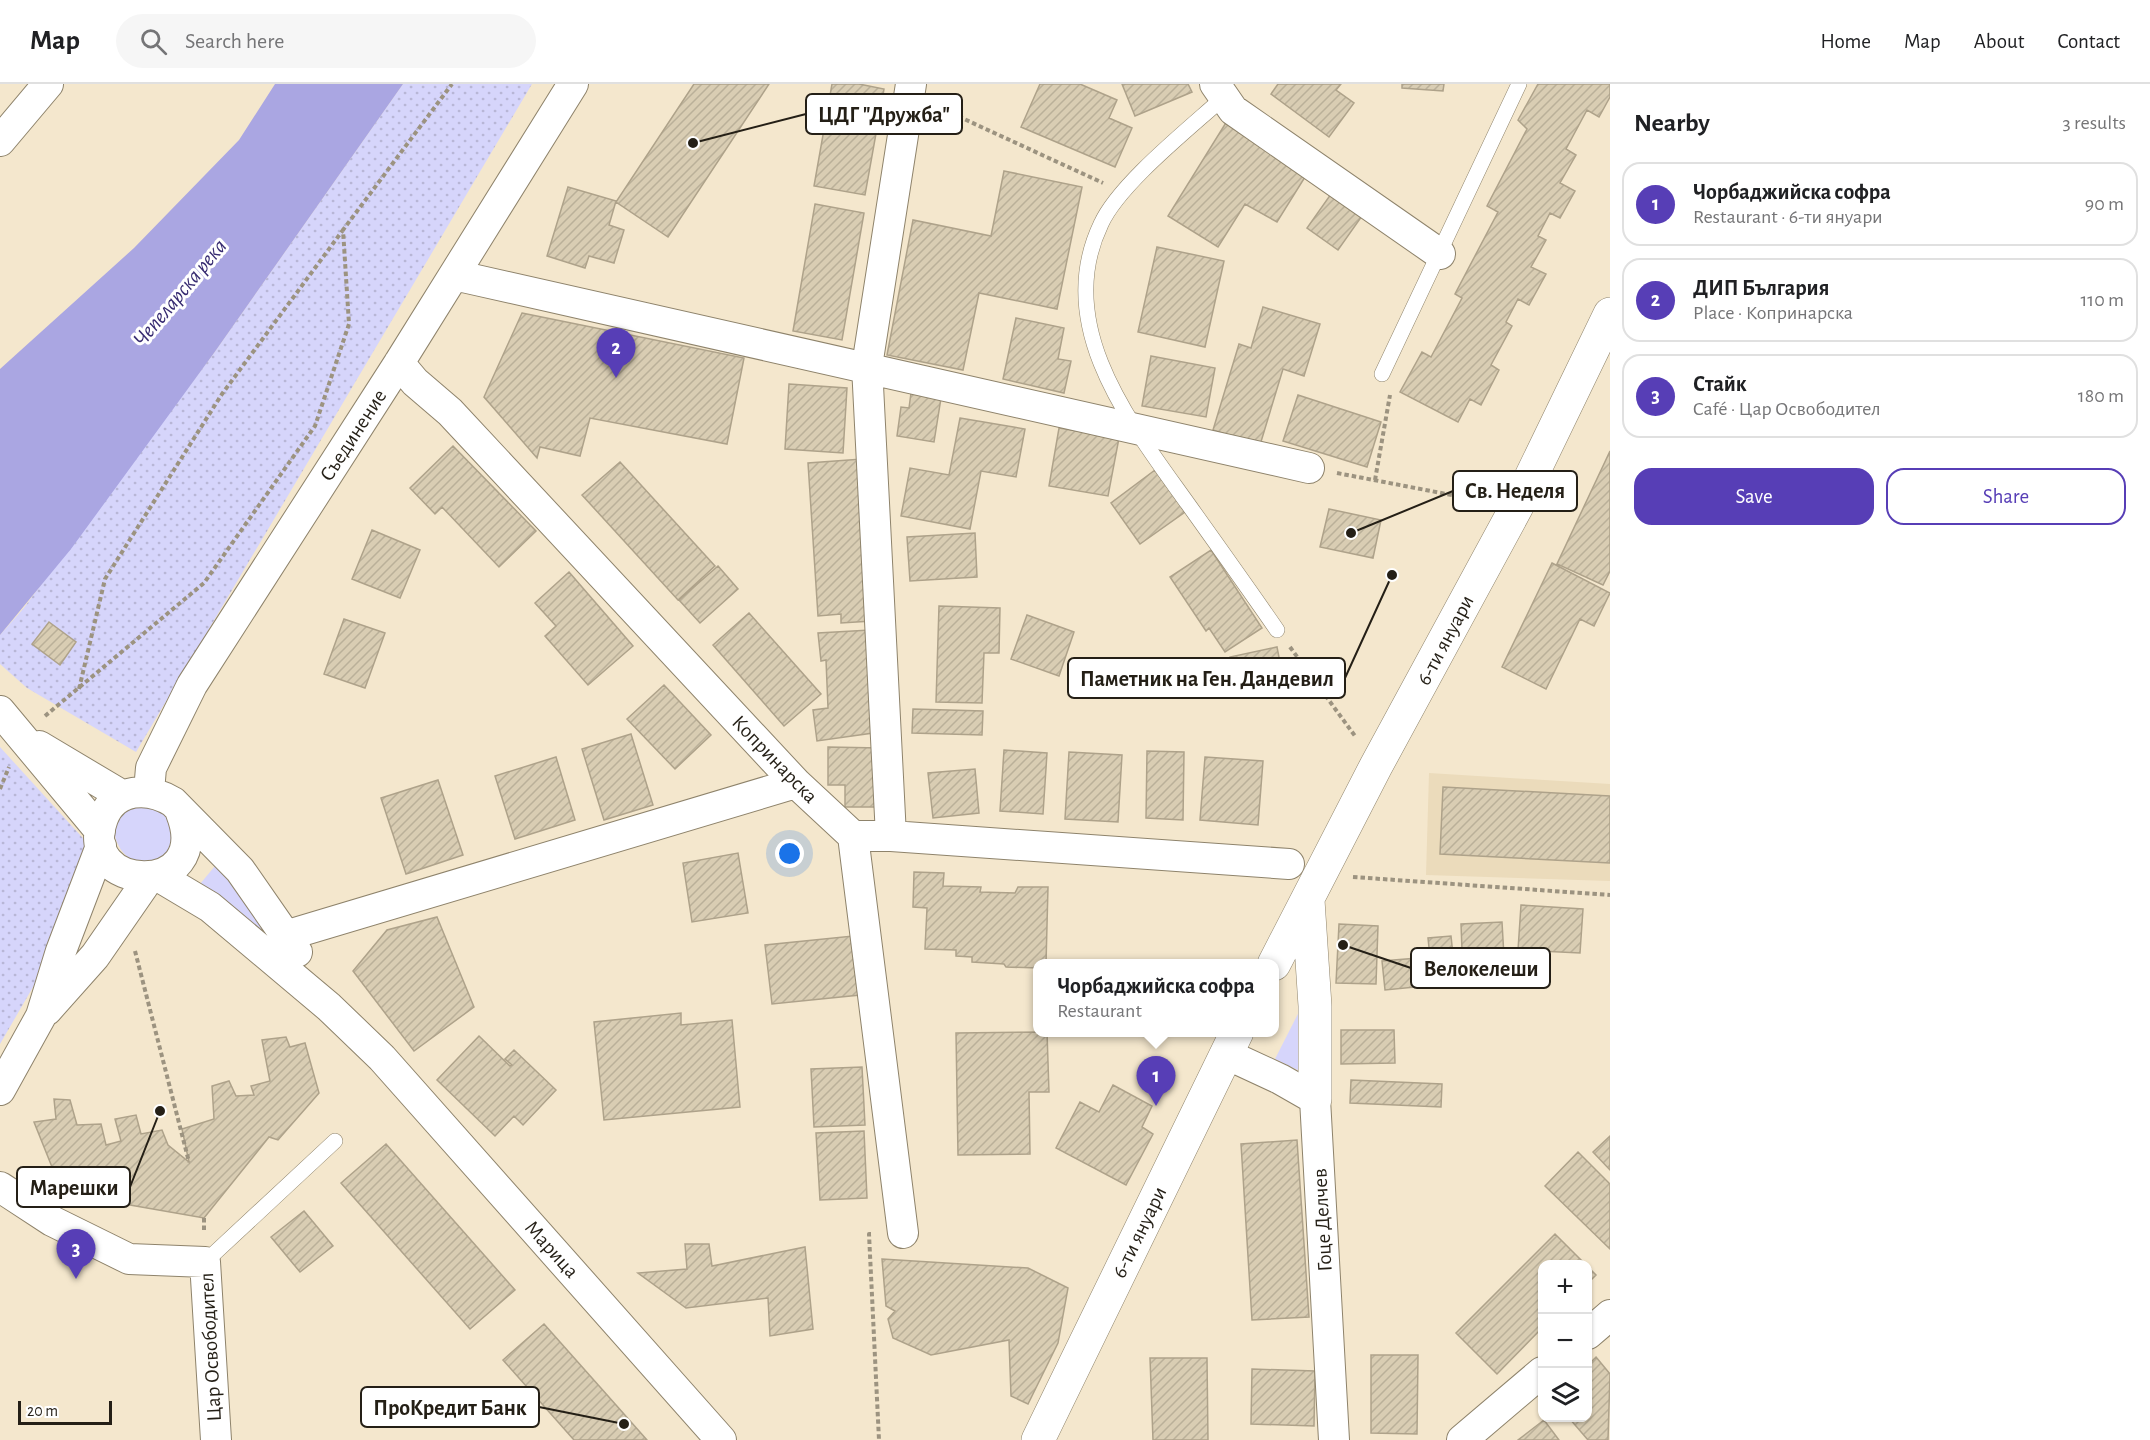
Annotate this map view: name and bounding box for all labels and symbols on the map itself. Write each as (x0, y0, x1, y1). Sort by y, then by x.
callout: ЦДГ "Дружба" (806, 94, 962, 134)
text: ЦДГ "Дружба" (818, 104, 950, 127)
water label: Чепеларска река (129, 235, 231, 351)
pin: 2 (596, 328, 636, 378)
street label: Съединение (316, 386, 391, 485)
callout: Св. Неделя (1453, 471, 1577, 511)
text: Св. Неделя (1465, 480, 1565, 502)
street label: 6-ти януари (1413, 592, 1478, 689)
callout: Паметник на Ген. Дандевил (1068, 658, 1345, 698)
text: Паметник на Ген. Дандевил (1080, 668, 1334, 690)
street label: Копринарска (728, 712, 822, 807)
your location (775, 839, 804, 868)
callout: Велокелеши (1411, 948, 1550, 988)
text: Велокелеши (1423, 958, 1539, 980)
pin: 1 (1136, 1056, 1176, 1106)
callout: Марешки (17, 1167, 130, 1207)
street label: Гоце Делчев (1309, 1168, 1336, 1272)
text: Марешки (29, 1177, 119, 1199)
street label: 6-ти януари (1108, 1183, 1171, 1281)
street label: Марица (521, 1217, 583, 1282)
pin: 3 (56, 1230, 96, 1279)
street label: Цар Освободител (196, 1272, 225, 1422)
callout: ПроКредит Банк (361, 1387, 539, 1427)
text: ПроКредит Банк (373, 1397, 527, 1419)
scale bar (18, 1398, 112, 1426)

